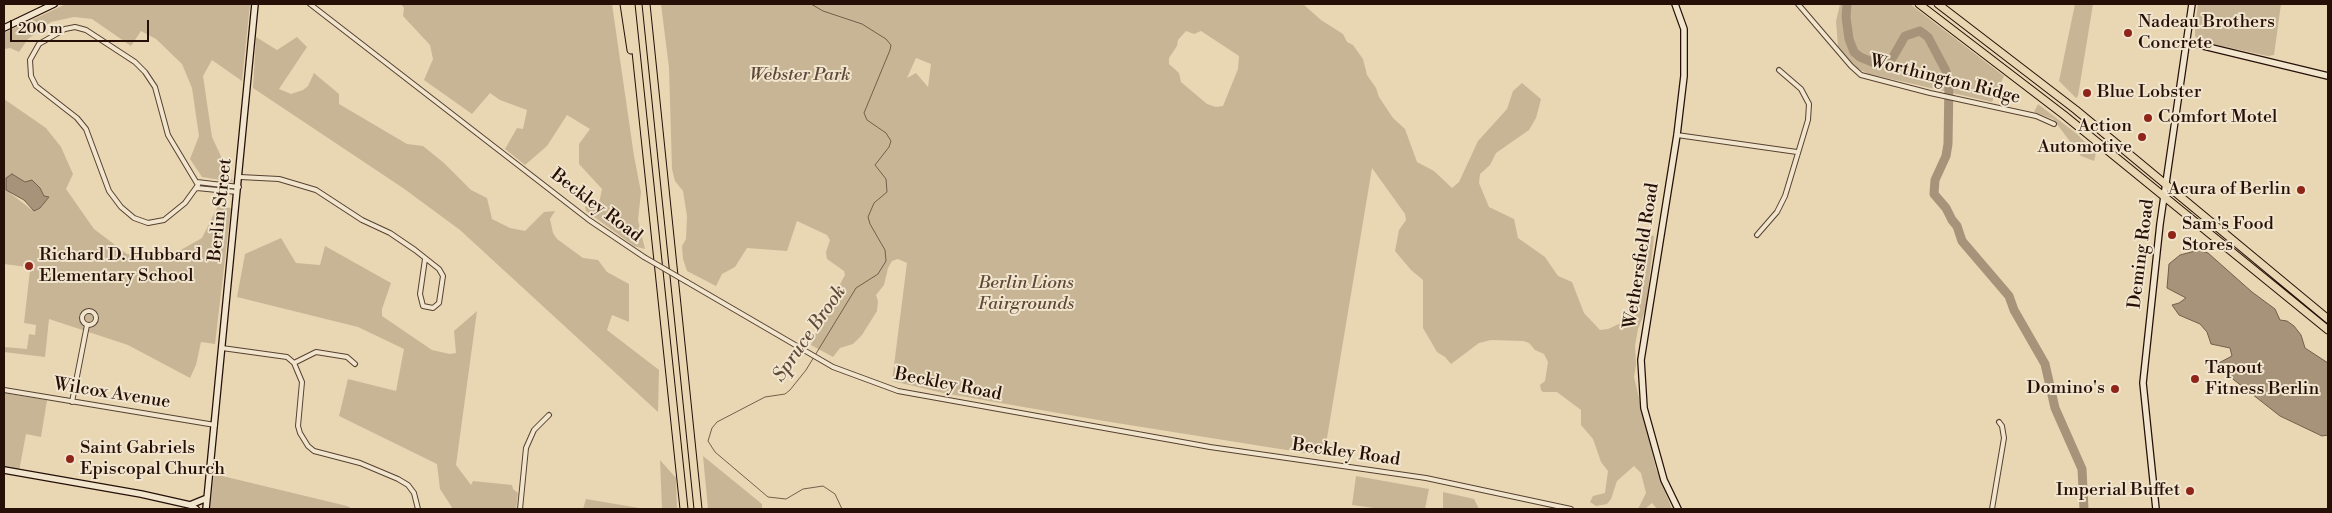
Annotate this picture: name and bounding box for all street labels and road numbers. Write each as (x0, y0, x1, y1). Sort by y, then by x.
street label: Worthington Ridge (1868, 51, 2022, 109)
street label: Berlin Street (205, 157, 237, 263)
street label: Beckley Road (546, 165, 646, 247)
street label: Wethersfield Road (1620, 181, 1664, 331)
street label: Deming Road (2125, 198, 2159, 310)
street label: Beckley Road (893, 364, 1003, 406)
street label: Wilcox Avenue (52, 374, 172, 414)
street label: Beckley Road (1291, 435, 1401, 471)

